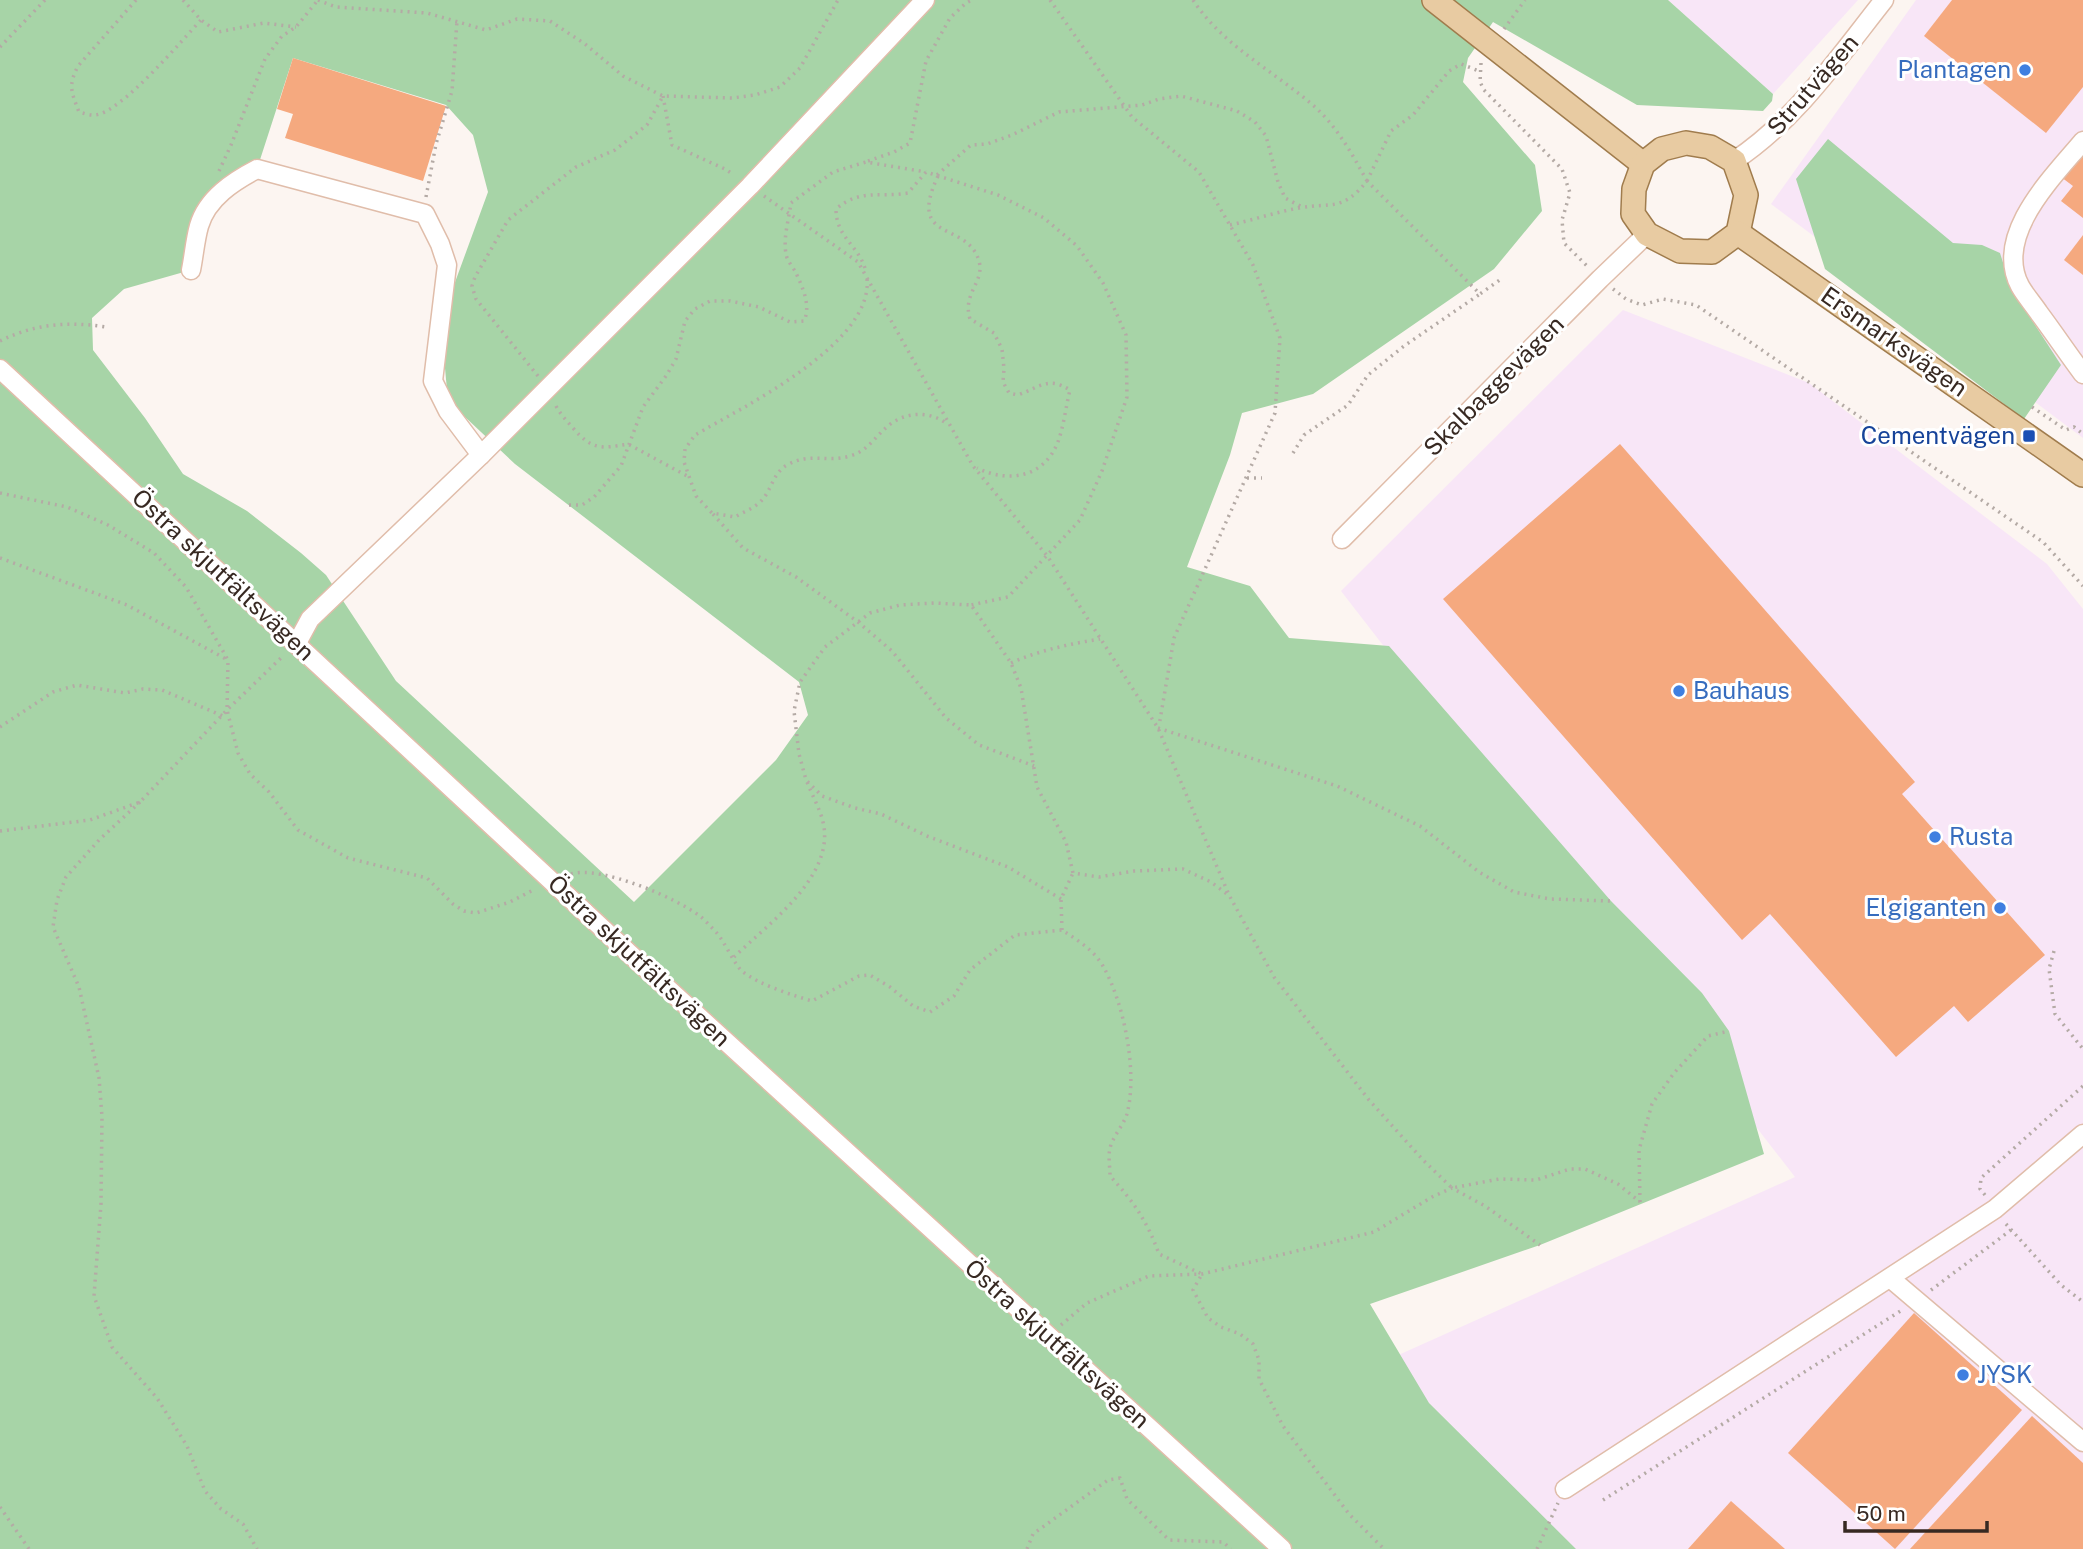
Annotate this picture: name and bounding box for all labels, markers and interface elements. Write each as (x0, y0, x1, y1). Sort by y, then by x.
street label: Strutvägen (1761, 28, 1864, 141)
place label: Plantagen (1897, 55, 2011, 83)
marker: Plantagen (2017, 62, 2033, 78)
street label: Ersmarksvägen (1816, 280, 1973, 402)
street label: Skalbaggevägen (1417, 309, 1569, 461)
place label: Cementvägen (1861, 421, 2015, 449)
marker: Cementvägen (2021, 428, 2037, 444)
street label: Östra skjutfältsvägen (127, 482, 321, 666)
place label: Bauhaus (1693, 676, 1790, 704)
marker: Bauhaus (1671, 683, 1687, 699)
place label: Rusta (1949, 822, 2013, 850)
marker: Rusta (1927, 829, 1943, 845)
street label: Östra skjutfältsvägen (543, 868, 737, 1052)
place label: Elgiganten (1865, 893, 1986, 921)
marker: Elgiganten (1992, 900, 2008, 916)
street label: Östra skjutfältsvägen (960, 1252, 1156, 1434)
place label: JYSK (1977, 1360, 2032, 1388)
marker: JYSK (1955, 1367, 1971, 1383)
scale bar (1845, 1490, 1987, 1534)
text: 50 m (1856, 1501, 1906, 1526)

